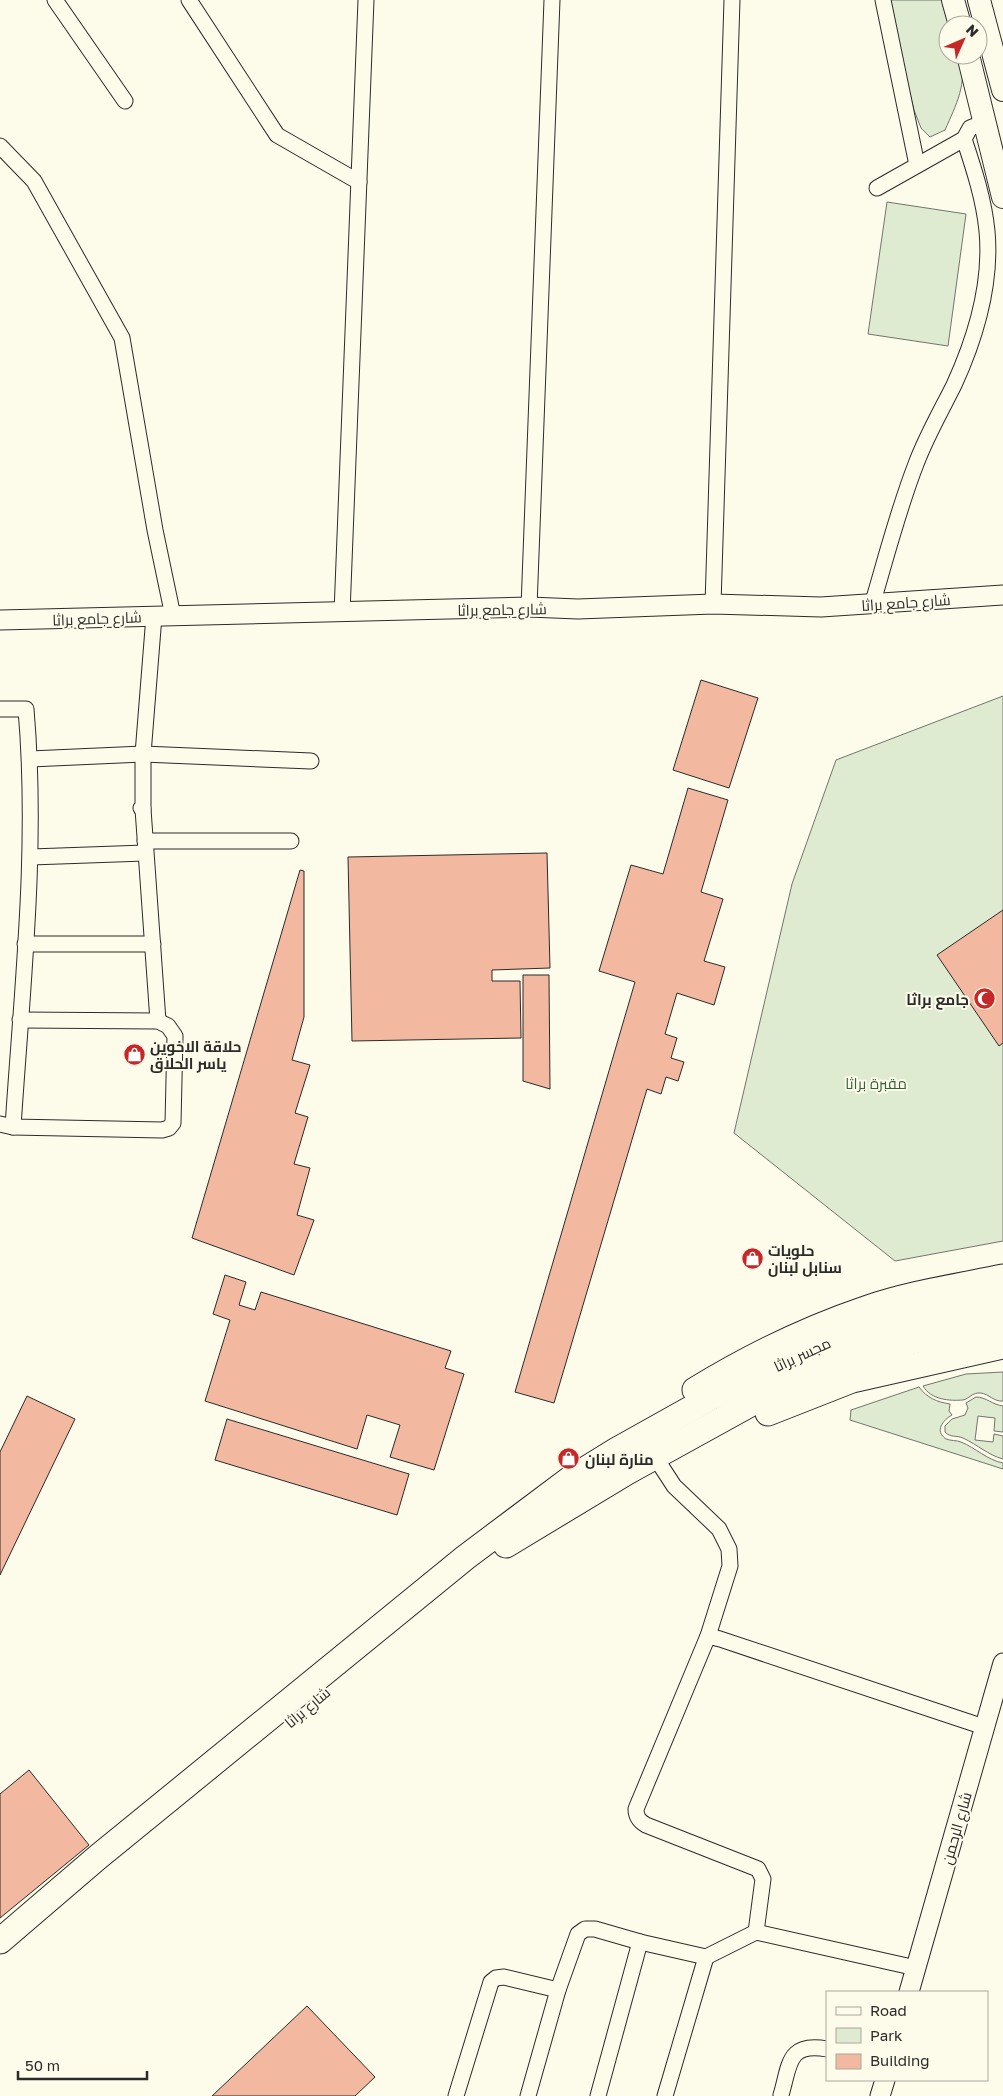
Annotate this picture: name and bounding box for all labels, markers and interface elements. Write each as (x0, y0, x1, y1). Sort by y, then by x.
north arrow (938, 15, 988, 65)
text: N (963, 21, 982, 40)
street label: شارع جامع براثا (861, 590, 951, 617)
street label: شارع جامع براثا (457, 599, 547, 622)
street label: شارع جامع براثا (52, 607, 142, 632)
mosque icon: جامع براثا (973, 987, 997, 1011)
place label: جامع براثا (906, 990, 969, 1010)
place label: حلاقة الاخوين ياسر الحلاق (150, 1037, 242, 1073)
shop icon: حلاقة الاخوين ياسر الحلاق (122, 1043, 146, 1067)
park label: مقبرة براثا (845, 1074, 907, 1093)
place label: حلويات سنابل لبنان (768, 1241, 842, 1277)
shop icon: حلويات سنابل لبنان (740, 1247, 764, 1271)
street label: مجسر براثا (771, 1333, 834, 1376)
shop icon: منارة لبنان (557, 1447, 581, 1471)
place label: منارة لبنان (585, 1450, 654, 1469)
street label: شارع براثا (281, 1683, 335, 1733)
street label: شارع الرحمن (937, 1790, 978, 1867)
legend (826, 1991, 988, 2081)
text: Road (870, 2001, 907, 2019)
text: Park (870, 2026, 903, 2044)
scale bar (18, 2048, 146, 2080)
text: Building (870, 2051, 930, 2069)
text: 50 m (25, 2056, 60, 2074)

